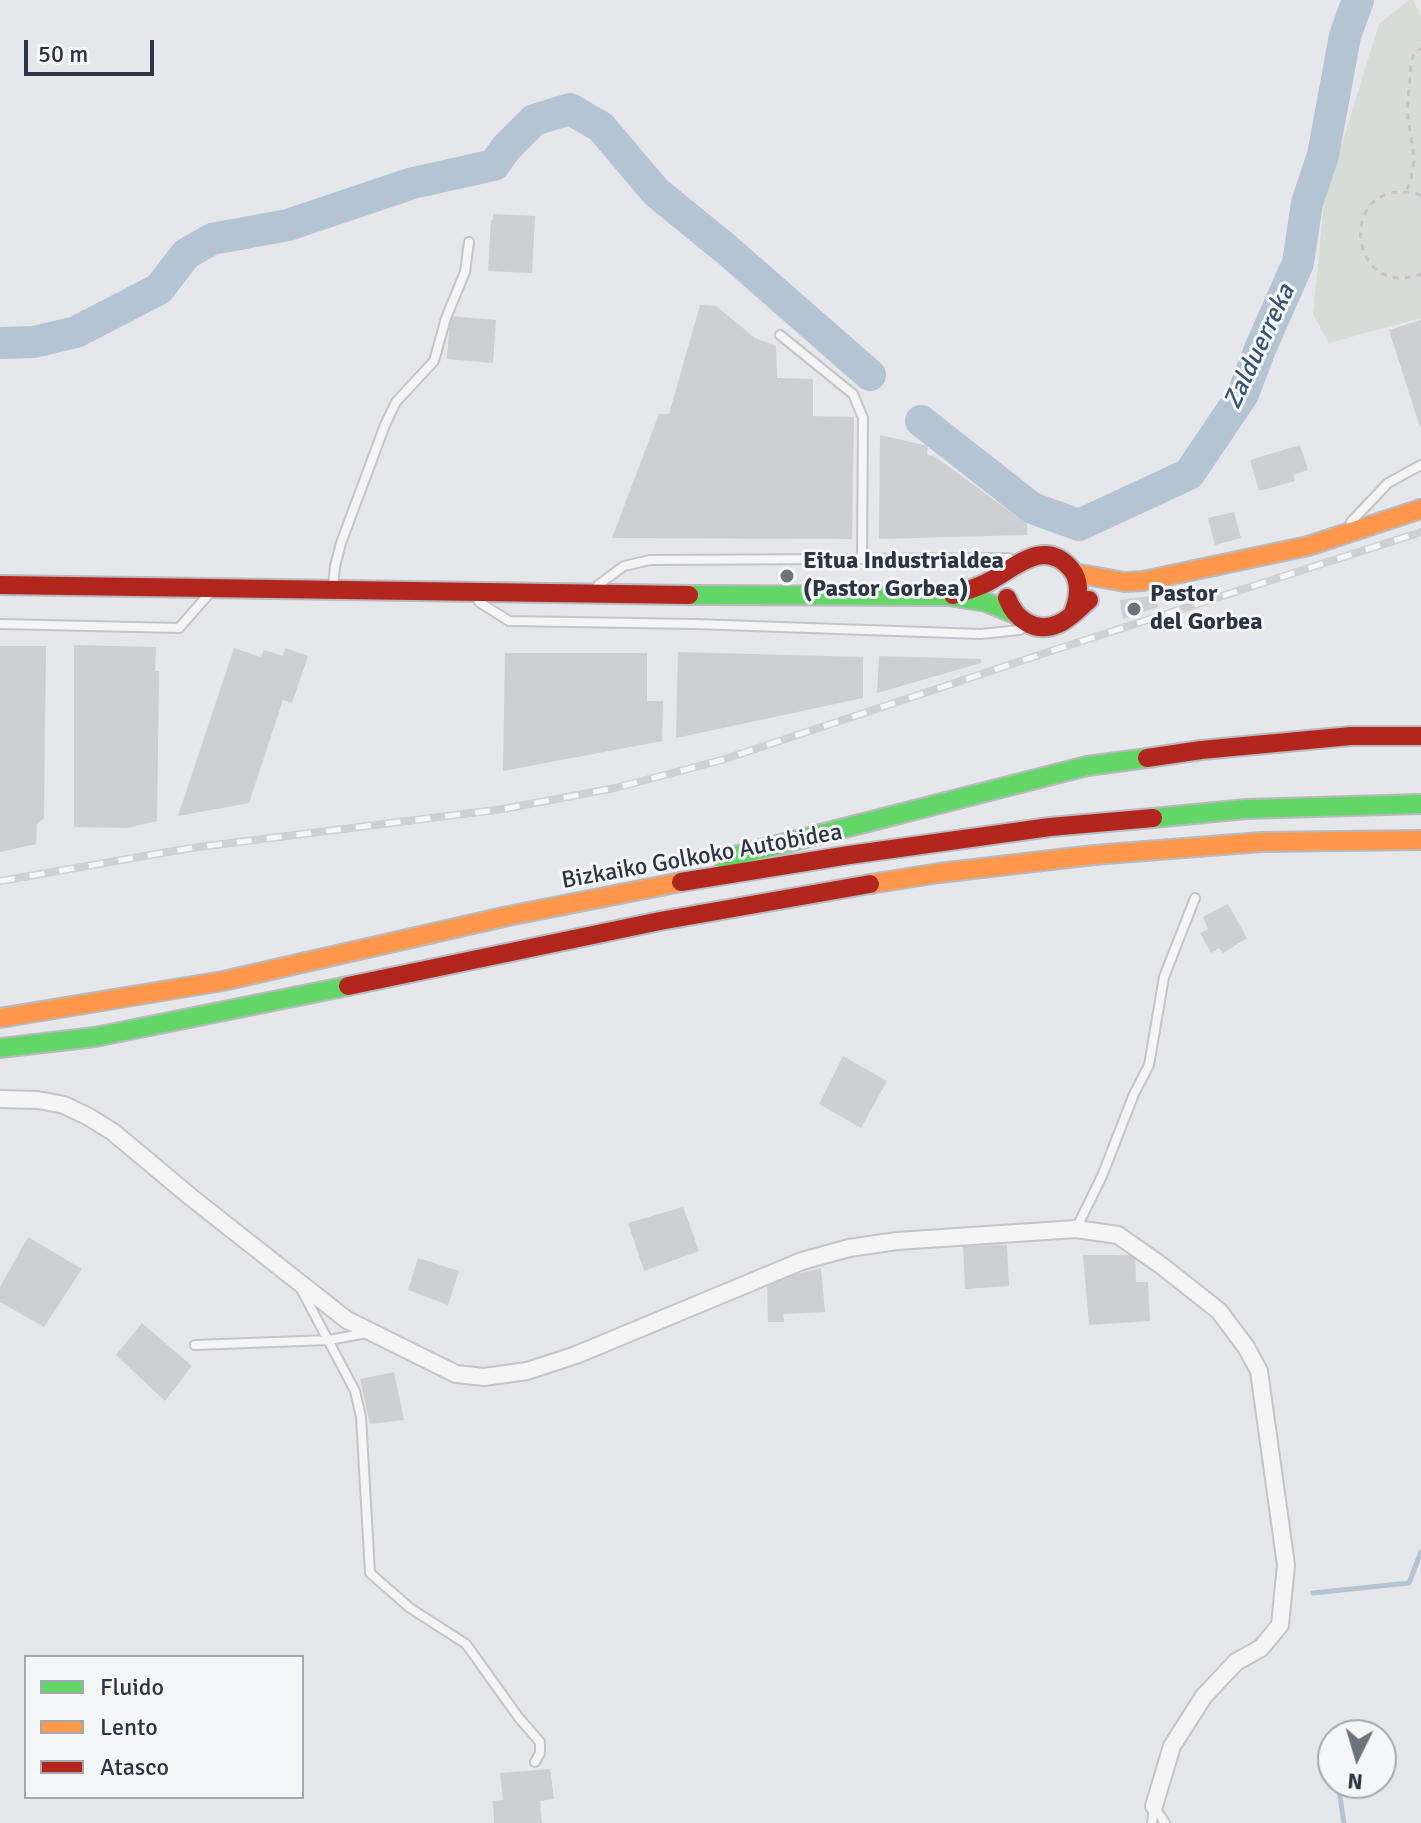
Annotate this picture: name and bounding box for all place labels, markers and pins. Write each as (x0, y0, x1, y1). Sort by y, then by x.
place label: Eitua Industrialdea (Pastor Gorbea) (803, 548, 1004, 604)
marker: Eitua Industrialdea (Pastor Gorbea) (778, 567, 796, 585)
place label: Pastor del Gorbea (1150, 581, 1262, 637)
marker: Pastor del Gorbea (1125, 600, 1143, 618)

